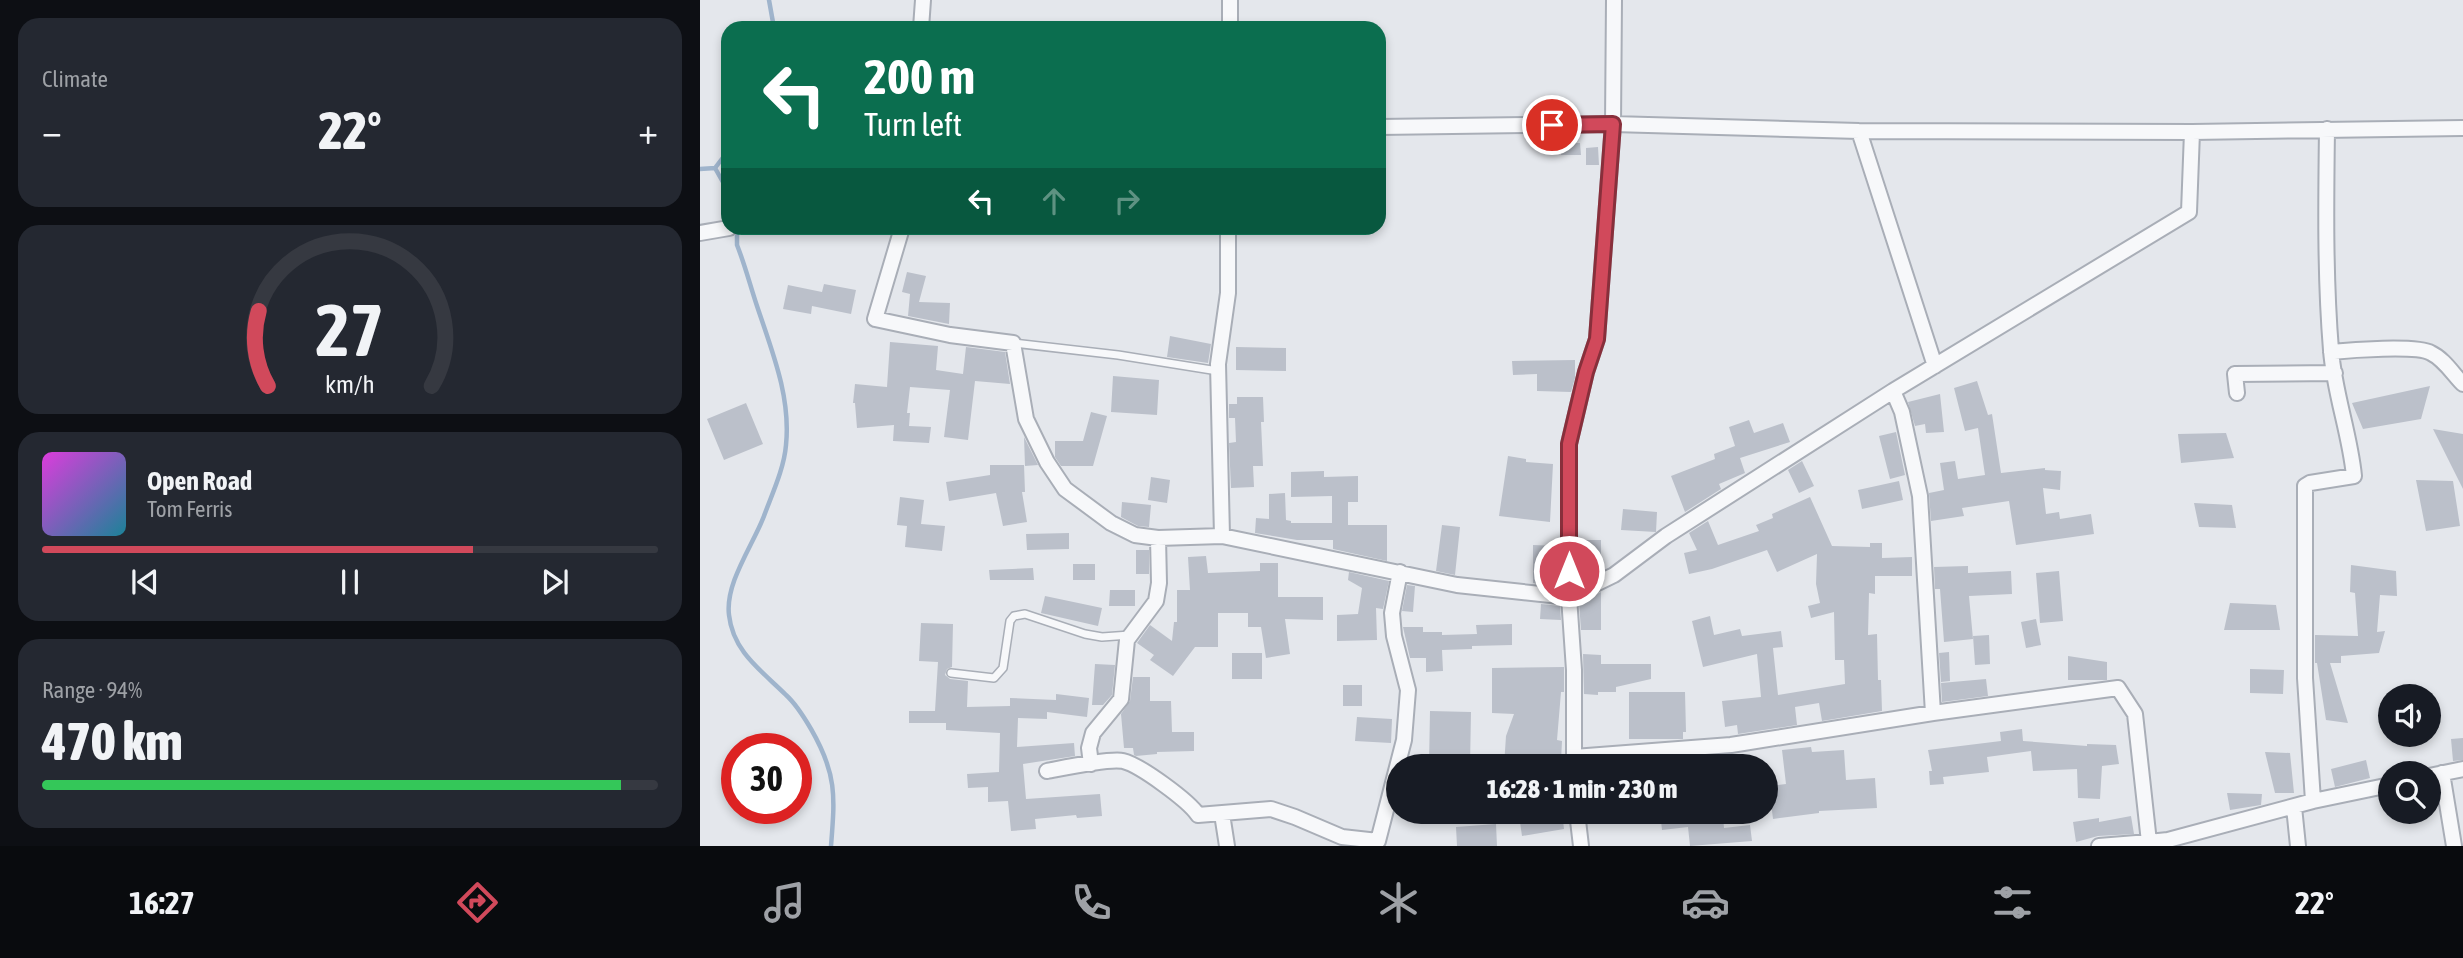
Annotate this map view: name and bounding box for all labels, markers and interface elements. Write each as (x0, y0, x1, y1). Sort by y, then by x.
text: 200 m (864, 48, 975, 104)
icon: left (749, 49, 840, 140)
text: Climate (42, 66, 108, 92)
pin (1522, 95, 1582, 155)
text: 22° (318, 100, 382, 160)
text: Turn left (864, 106, 962, 143)
icon: arrive (1533, 106, 1571, 144)
text: − (42, 109, 62, 152)
text: + (638, 109, 658, 152)
icon: left (962, 182, 1000, 220)
icon: ahead (1035, 182, 1073, 220)
icon: right (1108, 182, 1146, 220)
text: 27 (316, 288, 384, 371)
text: km/h (325, 369, 375, 397)
text: Open Road (147, 466, 252, 496)
text: Tom Ferris (147, 496, 232, 522)
position arrow (1532, 534, 1606, 608)
icon: previous (126, 563, 164, 601)
icon: pause (331, 563, 369, 601)
icon: next (536, 563, 574, 601)
text: Range · 94% (42, 677, 142, 703)
map controls (2378, 684, 2441, 824)
button: sound (2378, 684, 2441, 747)
text: 470 km (42, 711, 183, 771)
speed limit sign: 30 (721, 733, 812, 824)
button: search (2378, 761, 2441, 824)
text: 16:28 · 1 min · 230 m (1487, 774, 1677, 804)
icon: directions (453, 878, 502, 927)
icon: music (760, 878, 809, 927)
icon: phone (1067, 878, 1116, 927)
icon: climate (1374, 878, 1423, 927)
icon: car (1681, 878, 1730, 927)
icon: filters (1988, 878, 2037, 927)
text: 16:27 (129, 884, 195, 921)
text: 22° (2295, 884, 2334, 921)

